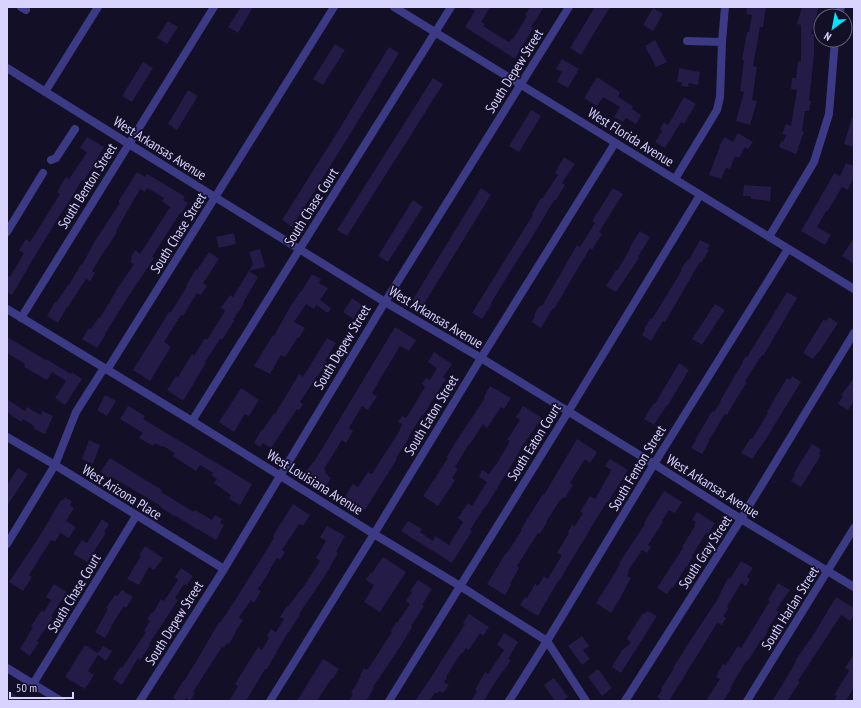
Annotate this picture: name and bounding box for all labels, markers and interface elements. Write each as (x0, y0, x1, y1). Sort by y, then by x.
north arrow (813, 8, 853, 48)
street label: South Depew Street (481, 25, 547, 116)
text: N (821, 29, 834, 44)
street label: West Florida Avenue (585, 103, 677, 171)
street label: West Arkansas Avenue (110, 112, 210, 184)
street label: South Benton Street (54, 140, 121, 232)
street label: South Chase Court (280, 164, 342, 249)
street label: South Chase Street (146, 189, 210, 277)
street label: West Arkansas Avenue (386, 282, 486, 352)
street label: South Depew Street (310, 301, 374, 393)
street label: South Eaton Street (400, 371, 462, 458)
street label: South Eaton Court (503, 400, 565, 484)
street label: South Fenton Street (604, 422, 670, 514)
street label: West Louisiana Avenue (264, 445, 366, 519)
street label: West Arkansas Avenue (663, 450, 763, 522)
street label: West Arizona Place (79, 460, 165, 524)
street label: South Gray Street (675, 512, 736, 592)
street label: South Chase Court (43, 550, 105, 636)
street label: South Harlan Street (757, 563, 823, 653)
street label: South Depew Street (141, 577, 207, 668)
scale bar (10, 674, 73, 700)
text: 50 m (16, 680, 37, 695)

